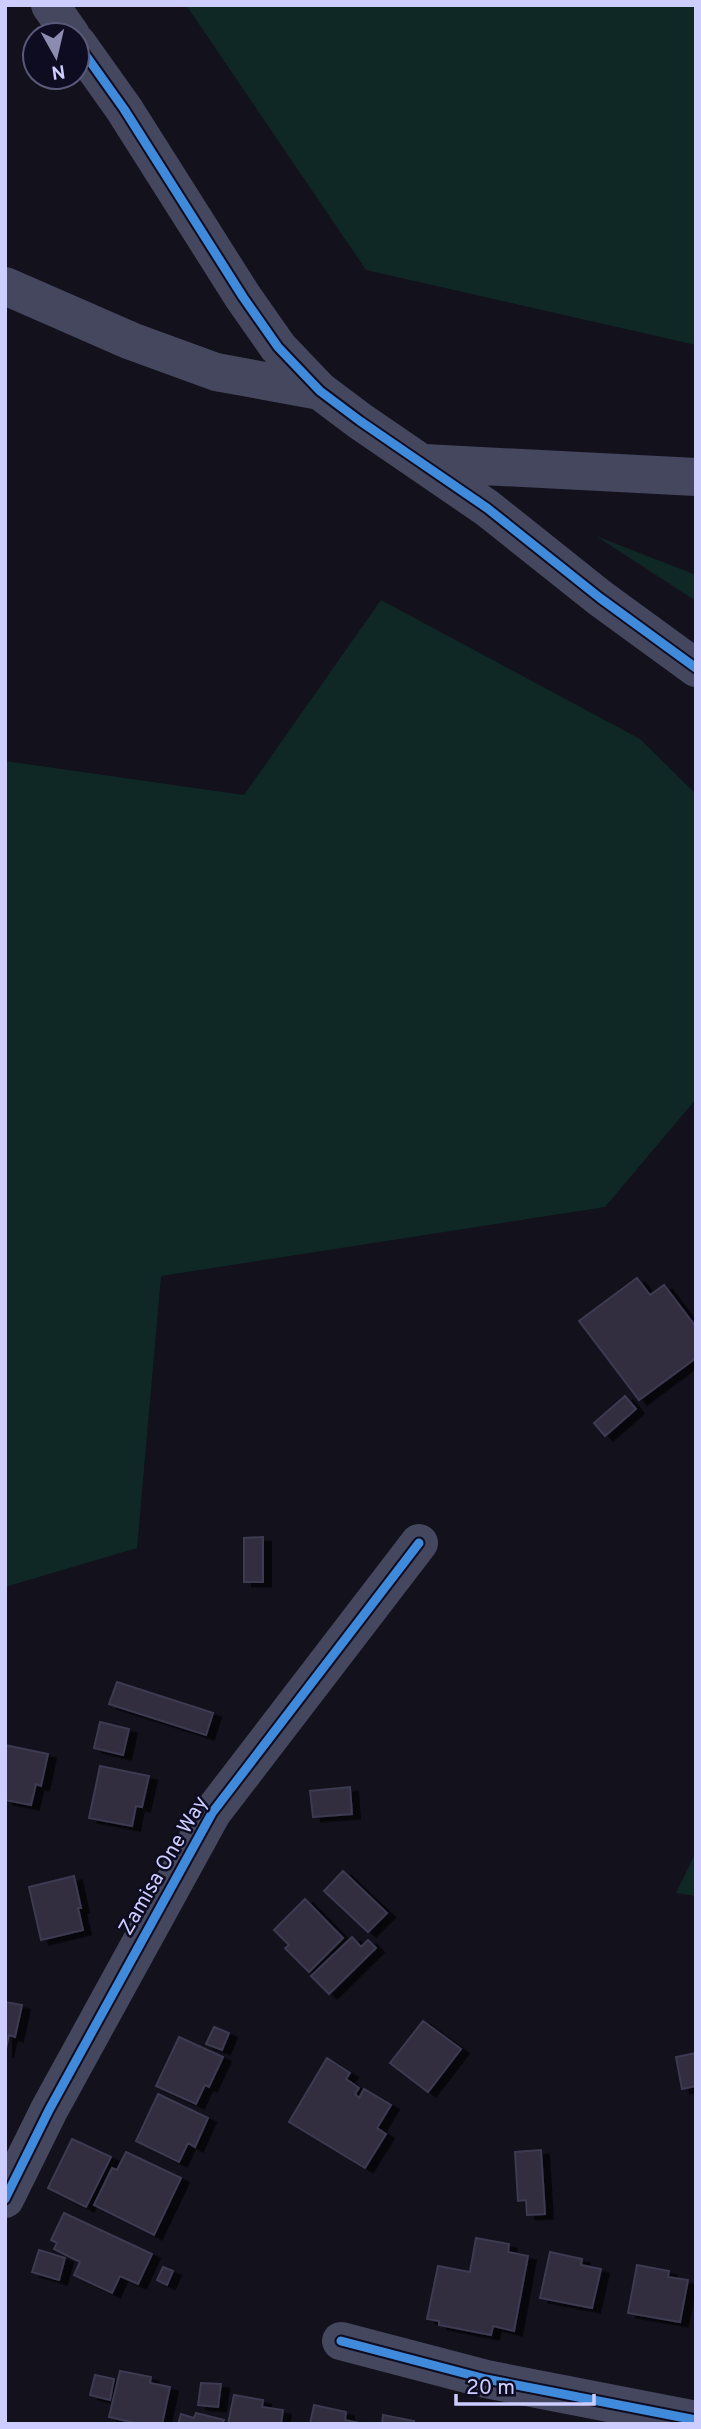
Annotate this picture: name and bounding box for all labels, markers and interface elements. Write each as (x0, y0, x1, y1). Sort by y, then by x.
north arrow (21, 21, 91, 91)
text: N (50, 58, 67, 84)
street label: Zamisa One Way (113, 1792, 215, 1940)
scale bar (456, 2362, 594, 2406)
text: 20 m (466, 2375, 515, 2402)

